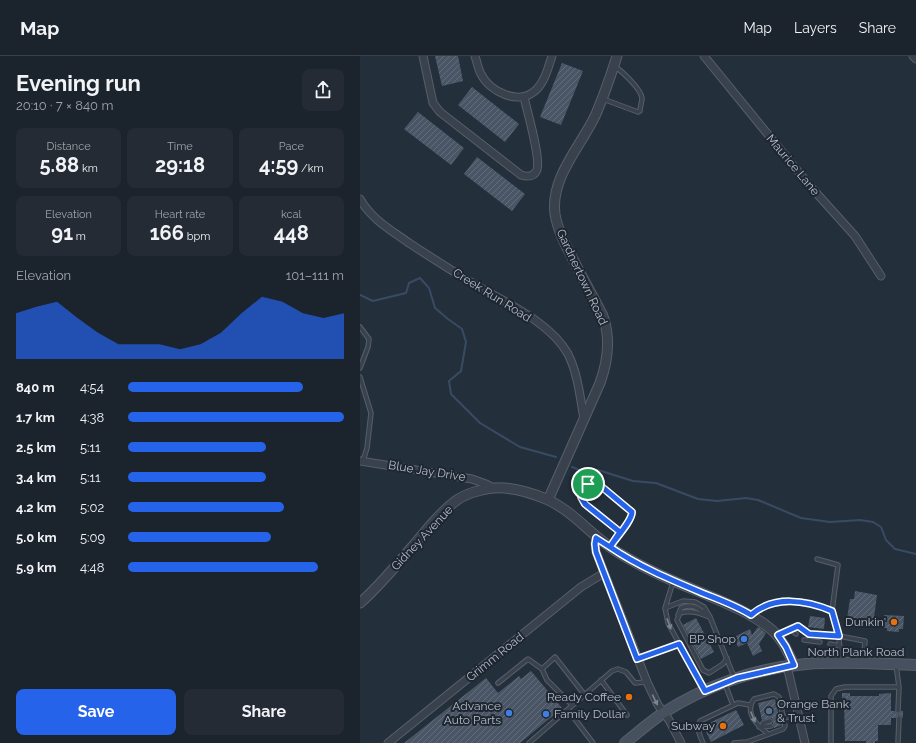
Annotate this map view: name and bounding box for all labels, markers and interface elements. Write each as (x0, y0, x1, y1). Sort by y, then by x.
text: Map (20, 17, 59, 39)
text: Map (744, 20, 772, 36)
text: Layers (794, 20, 837, 36)
text: Share (859, 20, 896, 36)
button: share (302, 69, 344, 111)
text: Evening run (16, 70, 141, 96)
text: 20:10 · 7 × 840 m (16, 98, 113, 113)
street label: Maurice Lane (763, 132, 823, 198)
text: Distance (47, 140, 91, 153)
text: Time (167, 140, 193, 153)
text: Pace (279, 140, 304, 153)
text: 5.88 (39, 153, 79, 177)
text: 29:18 (155, 153, 205, 177)
text: 4:59 (259, 153, 298, 177)
text: km (79, 162, 98, 175)
text: /km (298, 162, 324, 175)
text: Elevation (45, 208, 92, 221)
text: Heart rate (155, 208, 205, 221)
text: kcal (281, 208, 302, 221)
text: 91 (51, 221, 73, 245)
text: 166 (150, 221, 184, 245)
text: 448 (274, 221, 309, 245)
street label: Gardnertown Road (554, 227, 610, 327)
text: m (73, 230, 86, 243)
text: bpm (184, 230, 210, 243)
street label: Creek Run Road (450, 265, 534, 325)
text: Elevation (16, 268, 71, 283)
text: 101–111 m (286, 268, 344, 283)
text: 840 m (16, 380, 54, 395)
text: 4:54 (80, 380, 104, 395)
text: 1.7 km (16, 410, 55, 425)
text: 4:38 (80, 410, 104, 425)
text: 2.5 km (16, 440, 56, 455)
text: 5:11 (80, 440, 101, 455)
street label: Blue Jay Drive (387, 458, 467, 484)
pin (571, 467, 605, 501)
text: 3.4 km (16, 470, 56, 485)
text: 5:11 (80, 470, 101, 485)
icon: arrive (577, 473, 599, 495)
text: 4.2 km (16, 500, 56, 515)
text: 5:02 (80, 500, 104, 515)
street label: Gidney Avenue (388, 503, 456, 573)
text: 5.0 km (16, 530, 57, 545)
text: 5:09 (80, 530, 105, 545)
text: 5.9 km (16, 560, 56, 575)
text: 4:48 (80, 560, 104, 575)
place label: Dunkin' (845, 615, 886, 629)
marker: Dunkin' (889, 617, 899, 627)
one-way arrow (666, 618, 672, 630)
street label: Grimm Road (464, 630, 526, 684)
place label: BP Shop (689, 632, 736, 646)
marker: BP Shop (739, 634, 749, 644)
street label: North Plank Road (807, 645, 905, 659)
button: Save (16, 689, 176, 735)
button: Share (184, 689, 344, 735)
place label: Ready Coffee (547, 690, 621, 704)
marker: Ready Coffee (624, 692, 634, 702)
one-way arrow (652, 694, 658, 705)
place label: Orange Bank & Trust (777, 697, 850, 725)
place label: Advance Auto Parts (444, 699, 501, 727)
marker: Orange Bank & Trust (764, 706, 774, 716)
place label: Family Dollar (554, 707, 627, 721)
marker: Advance Auto Parts (504, 708, 514, 718)
marker: Family Dollar (541, 709, 551, 719)
one-way arrow (750, 711, 756, 722)
place label: Subway (671, 719, 715, 733)
marker: Subway (718, 721, 728, 731)

